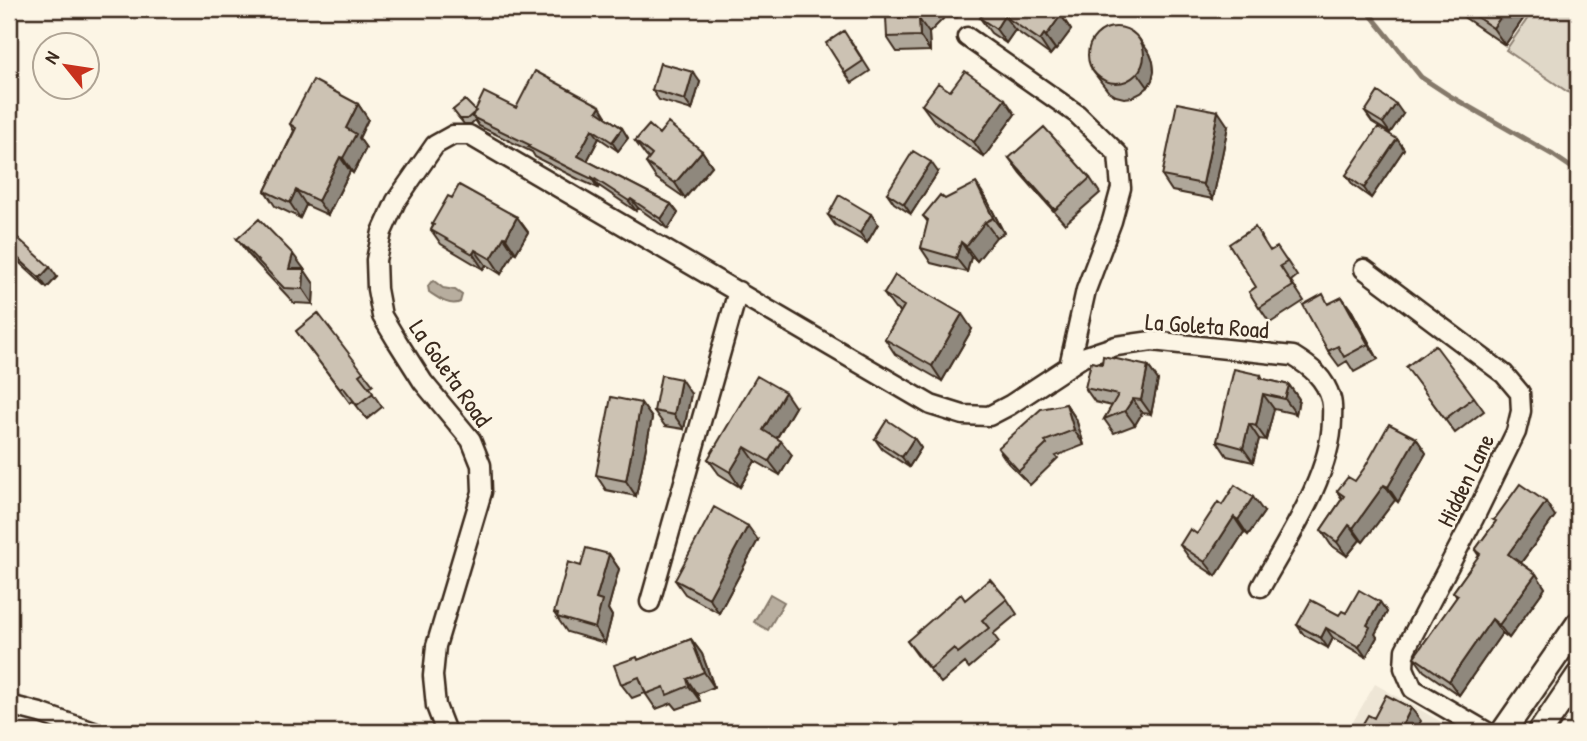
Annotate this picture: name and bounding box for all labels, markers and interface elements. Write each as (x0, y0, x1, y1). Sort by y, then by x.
north arrow (32, 32, 102, 102)
text: N (37, 47, 65, 68)
street label: La Goleta Road (1144, 305, 1270, 345)
street label: La Goleta Road (402, 313, 500, 433)
street label: Hidden Lane (1429, 428, 1501, 532)

